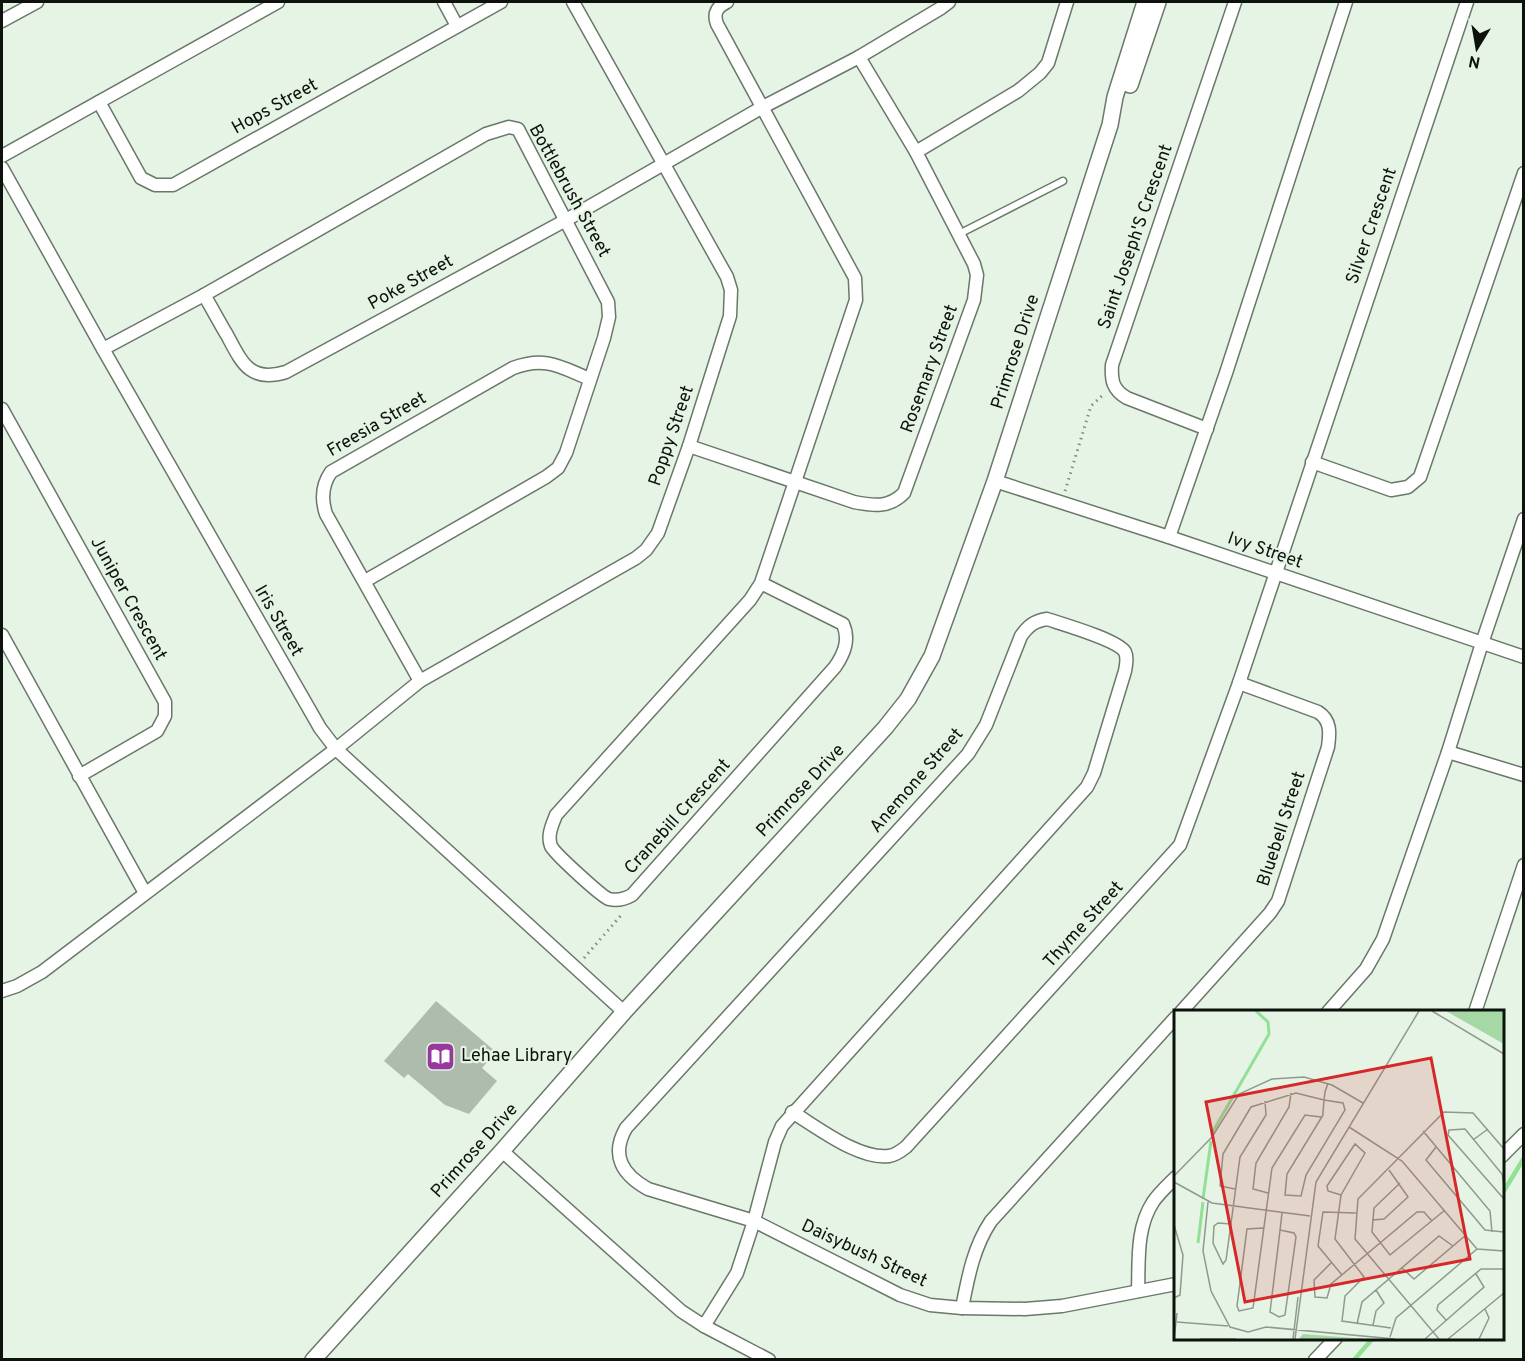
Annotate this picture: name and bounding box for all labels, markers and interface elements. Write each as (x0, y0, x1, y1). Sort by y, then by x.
north arrow (1447, 18, 1507, 78)
text: N (1467, 50, 1482, 72)
street label: Hops Street (228, 74, 322, 140)
street label: Bottlebrush Street (523, 120, 615, 262)
street label: Saint Joseph'S Crescent (1093, 141, 1179, 333)
street label: Silver Crescent (1341, 165, 1403, 287)
street label: Poke Street (364, 250, 458, 316)
street label: Primrose Drive (987, 292, 1045, 412)
street label: Rosemary Street (896, 302, 964, 436)
street label: Poppy Street (644, 383, 700, 489)
street label: Freesia Street (323, 387, 431, 463)
street label: Ivy Street (1224, 527, 1306, 575)
street label: Juniper Crescent (84, 533, 172, 665)
street label: Iris Street (248, 581, 308, 661)
street label: Anemone Street (865, 724, 969, 838)
street label: Primrose Drive (752, 739, 850, 843)
street label: Cranebill Crescent (620, 754, 736, 880)
street label: Bluebell Street (1253, 769, 1311, 889)
street label: Thyme Street (1039, 877, 1129, 973)
inset map (1174, 1010, 1504, 1340)
library icon: Lehae Library (424, 1040, 456, 1072)
place label: Lehae Library (461, 1045, 572, 1068)
street label: Primrose Drive (426, 1099, 524, 1203)
street label: Daisybush Street (797, 1215, 931, 1293)

